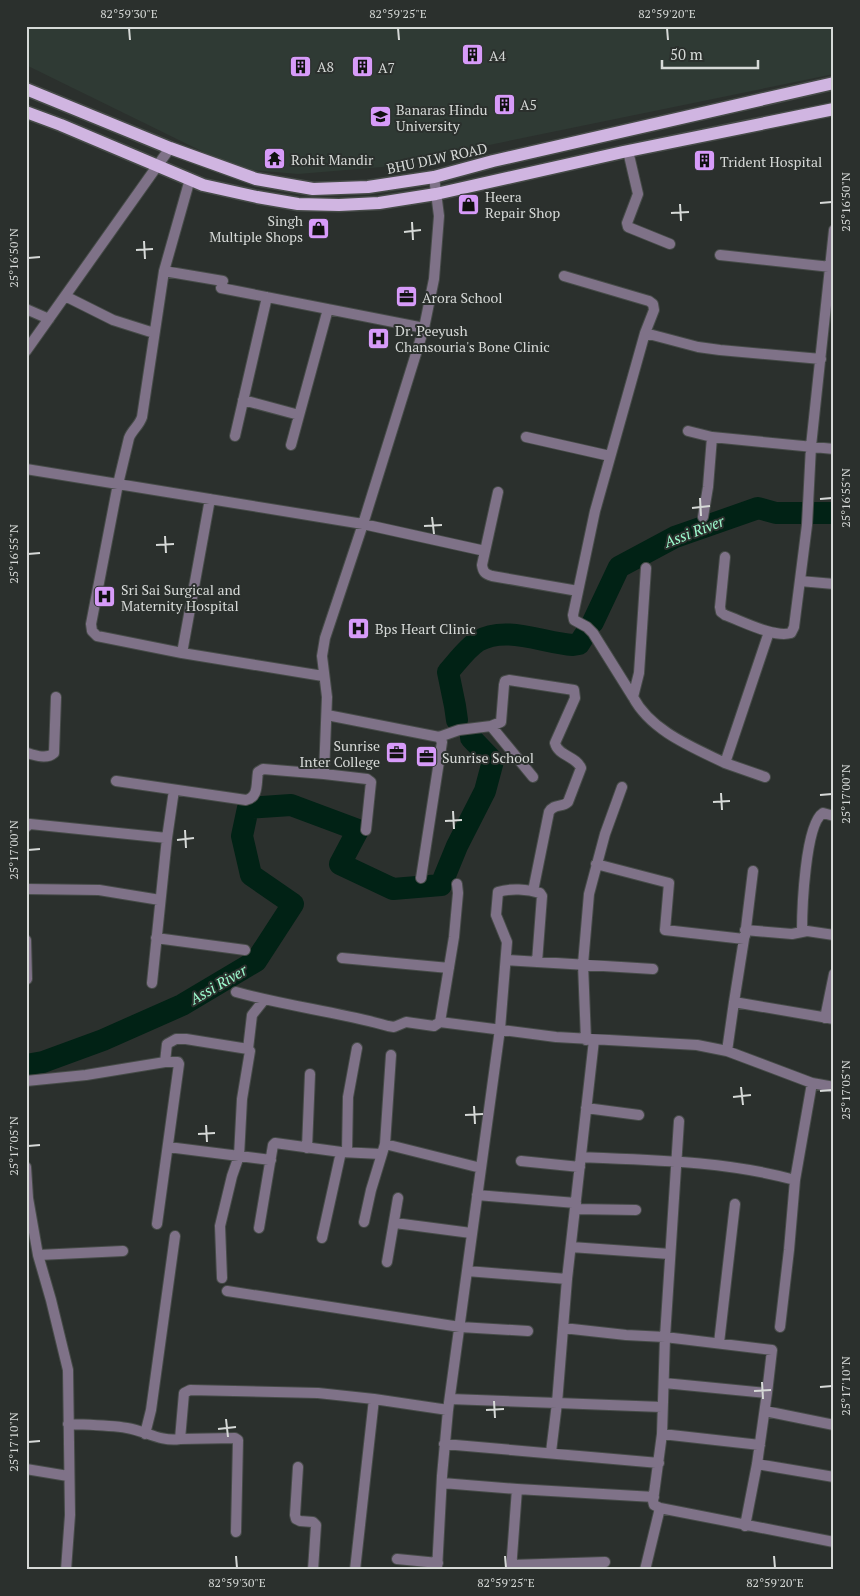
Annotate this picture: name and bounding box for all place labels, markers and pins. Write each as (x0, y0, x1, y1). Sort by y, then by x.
building icon: A4 (461, 43, 485, 67)
place label: A4 (489, 46, 507, 65)
building icon: A8 (289, 54, 313, 78)
building icon: A7 (350, 55, 374, 79)
place label: A8 (317, 57, 334, 76)
place label: A7 (378, 58, 395, 77)
building icon: A5 (492, 92, 516, 116)
place label: A5 (520, 95, 537, 114)
place label: Banaras Hindu University (396, 100, 488, 135)
school or university icon: Banaras Hindu University (368, 105, 392, 129)
temple icon: Rohit Mandir (263, 147, 287, 171)
building icon: Trident Hospital (692, 149, 716, 173)
place label: Rohit Mandir (291, 150, 374, 169)
place label: Trident Hospital (720, 152, 822, 171)
place label: Heera Repair Shop (485, 187, 560, 222)
shop icon: Heera Repair Shop (457, 192, 481, 216)
place label: Singh Multiple Shops (209, 211, 303, 246)
shop icon: Singh Multiple Shops (307, 216, 331, 240)
office icon: Arora School (394, 285, 418, 309)
place label: Arora School (422, 288, 502, 307)
place label: Dr. Peeyush Chansouria's Bone Clinic (395, 321, 550, 356)
hospital icon: Dr. Peeyush Chansouria's Bone Clinic (367, 326, 391, 350)
place label: Sri Sai Surgical and Maternity Hospital (121, 580, 241, 615)
hospital icon: Sri Sai Surgical and Maternity Hospital (93, 585, 117, 609)
hospital icon: Bps Heart Clinic (347, 616, 371, 640)
place label: Bps Heart Clinic (375, 619, 476, 638)
place label: Sunrise Inter College (299, 736, 380, 771)
office icon: Sunrise Inter College (384, 741, 408, 765)
office icon: Sunrise School (414, 745, 438, 769)
place label: Sunrise School (442, 748, 534, 767)

